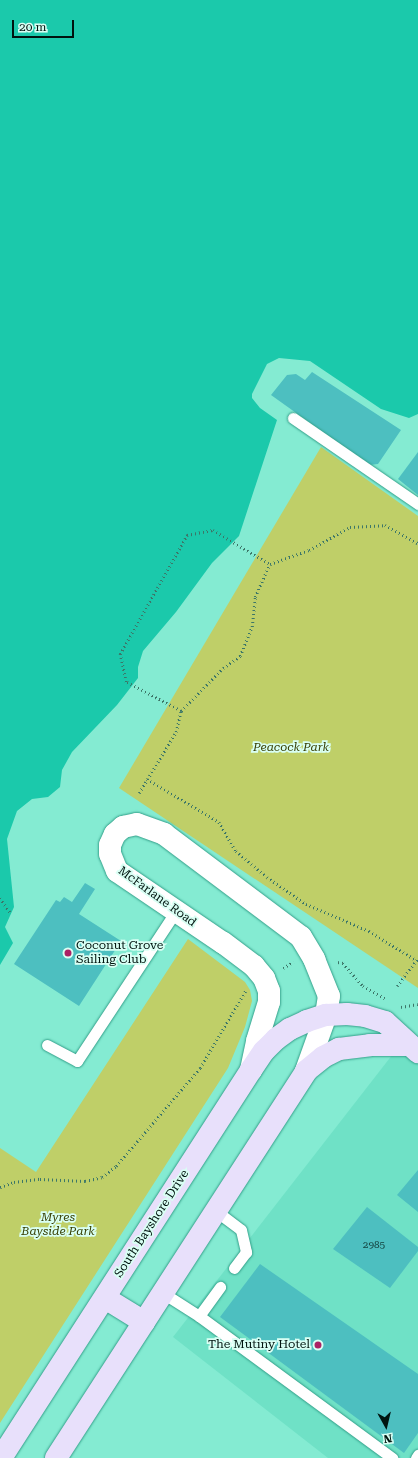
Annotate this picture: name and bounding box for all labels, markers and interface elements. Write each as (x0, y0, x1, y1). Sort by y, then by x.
scale bar (14, 12, 76, 38)
text: 20 m (19, 20, 46, 34)
park label: Peacock Park (253, 741, 329, 755)
street label: McFarlane Road (115, 864, 199, 930)
place label: Coconut Grove Sailing Club (76, 939, 163, 967)
marker: Coconut Grove Sailing Club (63, 948, 73, 958)
street label: South Bayshore Drive (112, 1167, 192, 1281)
park label: Myres Bayside Park (21, 1211, 95, 1239)
house number: 2985 (363, 1239, 385, 1251)
place label: The Mutiny Hotel (208, 1338, 310, 1352)
marker: The Mutiny Hotel (313, 1340, 323, 1350)
north arrow (366, 1406, 406, 1446)
text: N (383, 1431, 393, 1445)

